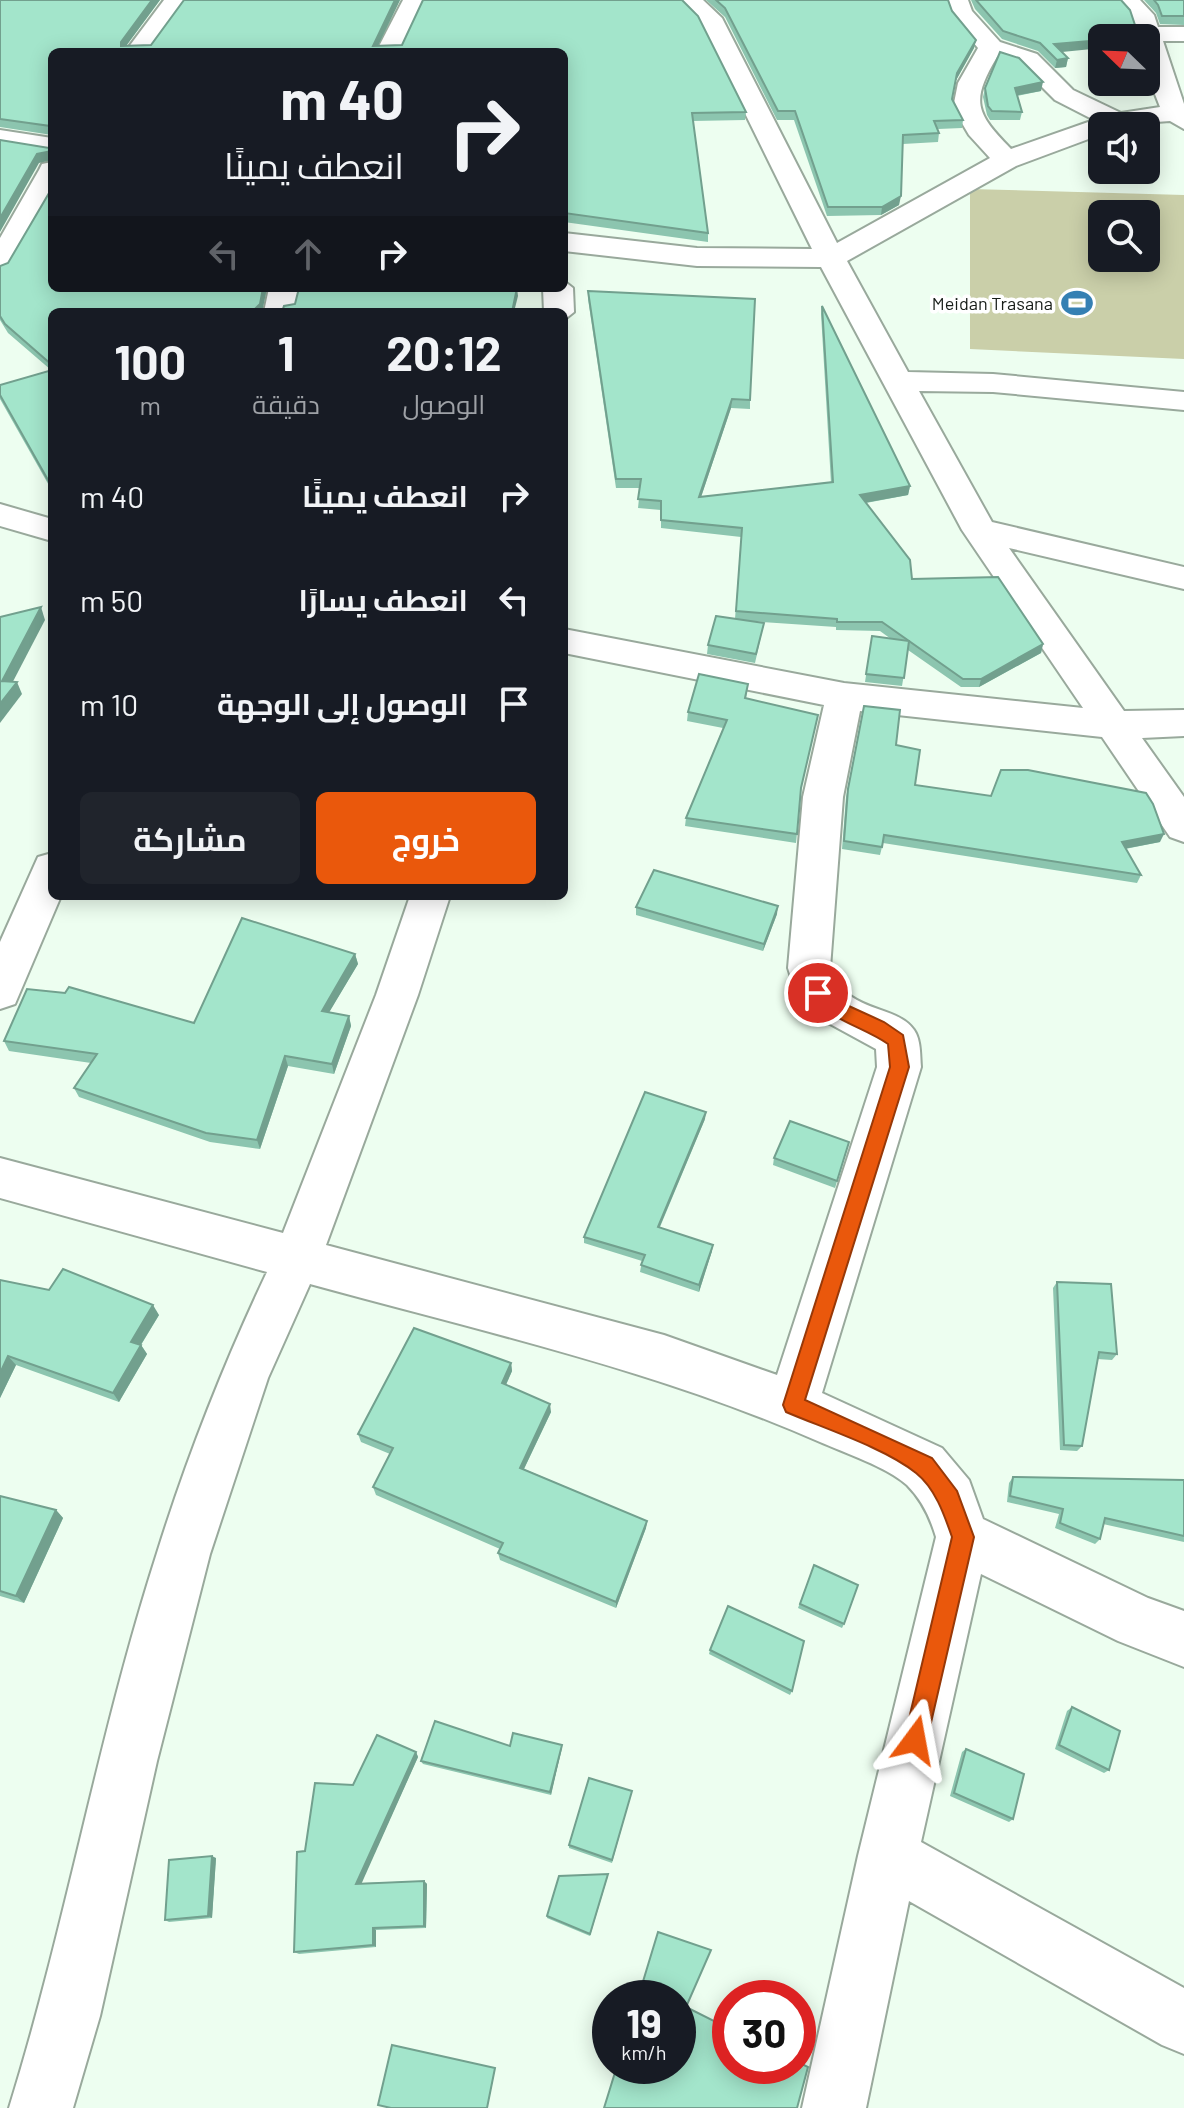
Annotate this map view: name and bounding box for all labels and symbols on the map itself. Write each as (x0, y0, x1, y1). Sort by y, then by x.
north arrow (1088, 24, 1160, 96)
sports icon: Meidan Trasana (1060, 286, 1094, 320)
place label: Meidan Trasana (932, 292, 1053, 314)
pin (784, 959, 852, 1027)
position arrow (873, 1698, 957, 1782)
speed limit sign: 30 (712, 1980, 816, 2084)

